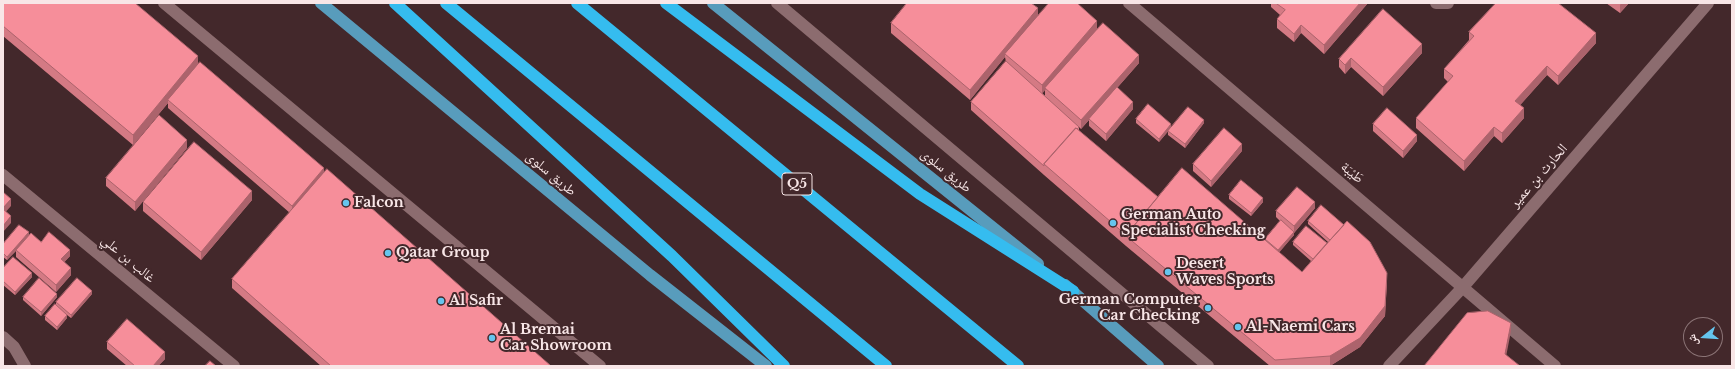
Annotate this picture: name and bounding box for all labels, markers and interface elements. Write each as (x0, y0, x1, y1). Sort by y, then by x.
street label: الحارث بن عمير (1507, 141, 1571, 211)
street label: طريق سلوى (917, 145, 975, 197)
street label: طريق سلوى (522, 148, 580, 200)
street label: طَيْبَة (1337, 159, 1367, 187)
road number: Q5 (782, 173, 812, 195)
place label: Falcon (354, 195, 404, 211)
marker: Falcon (341, 198, 351, 208)
place label: German Auto Specialist Checking (1121, 207, 1265, 240)
marker: German Auto Specialist Checking (1108, 218, 1118, 228)
street label: غالب بن علي (98, 232, 158, 286)
place label: Qatar Group (396, 245, 489, 261)
marker: Qatar Group (383, 248, 393, 258)
place label: Desert Waves Sports (1176, 256, 1274, 288)
marker: Desert Waves Sports (1163, 267, 1173, 277)
place label: German Computer Car Checking (1059, 292, 1200, 324)
place label: Al Safir (449, 293, 503, 309)
marker: Al Safir (436, 296, 446, 306)
marker: German Computer Car Checking (1203, 303, 1213, 313)
north arrow (1683, 317, 1723, 357)
place label: Al-Naemi Cars (1246, 319, 1355, 335)
place label: Al Bremai Car Showroom (500, 322, 612, 354)
marker: Al-Naemi Cars (1233, 322, 1243, 332)
marker: Al Bremai Car Showroom (487, 333, 497, 343)
text: ش (1684, 333, 1701, 348)

